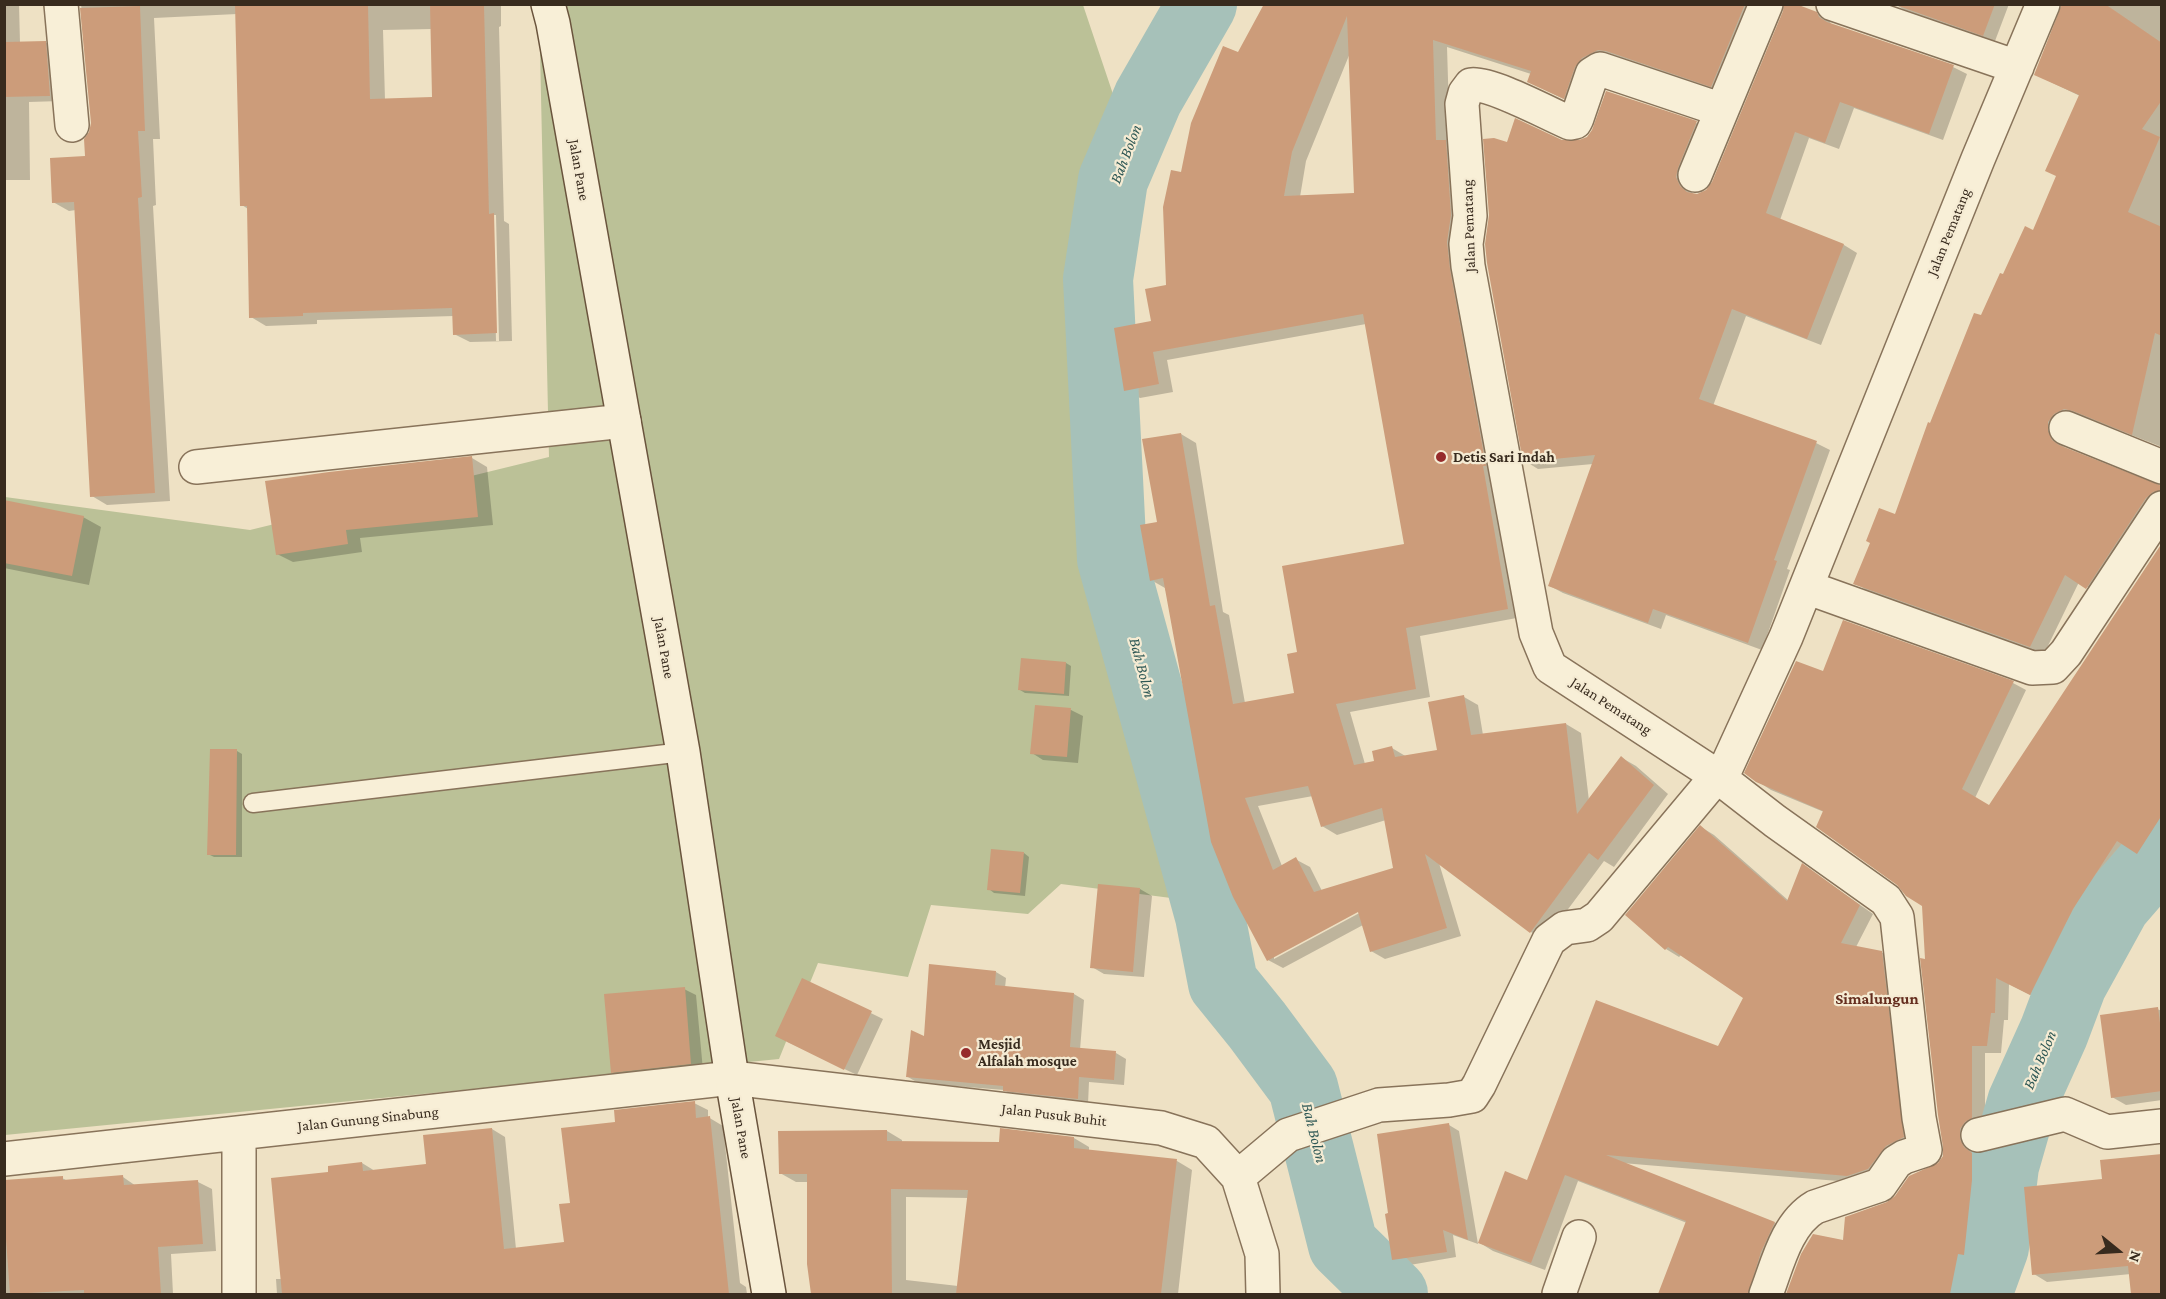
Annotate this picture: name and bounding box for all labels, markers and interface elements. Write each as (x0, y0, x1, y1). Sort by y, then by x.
water label: Bah Bolon (1106, 122, 1146, 186)
street label: Jalan Pane (565, 138, 593, 202)
street label: Jalan Pematang (1458, 179, 1480, 273)
street label: Jalan Pematang (1923, 185, 1975, 279)
place label: Detis Sari Indah (1453, 448, 1555, 466)
marker: Detis Sari Indah (1434, 450, 1448, 464)
street label: Jalan Pane (650, 616, 678, 680)
water label: Bah Bolon (1125, 636, 1159, 700)
street label: Jalan Pematang (1567, 673, 1655, 739)
district label: Simalungun (1835, 989, 1919, 1009)
water label: Bah Bolon (2019, 1028, 2061, 1092)
place label: Mesjid Alfalah mosque (978, 1035, 1077, 1070)
marker: Mesjid Alfalah mosque (959, 1046, 973, 1060)
street label: Jalan Pane (727, 1096, 755, 1160)
street label: Jalan Pusuk Buhit (1001, 1100, 1107, 1130)
water label: Bah Bolon (1297, 1101, 1331, 1165)
street label: Jalan Gunung Sinabung (297, 1103, 439, 1135)
north arrow (2088, 1221, 2148, 1281)
text: N (2126, 1249, 2145, 1265)

